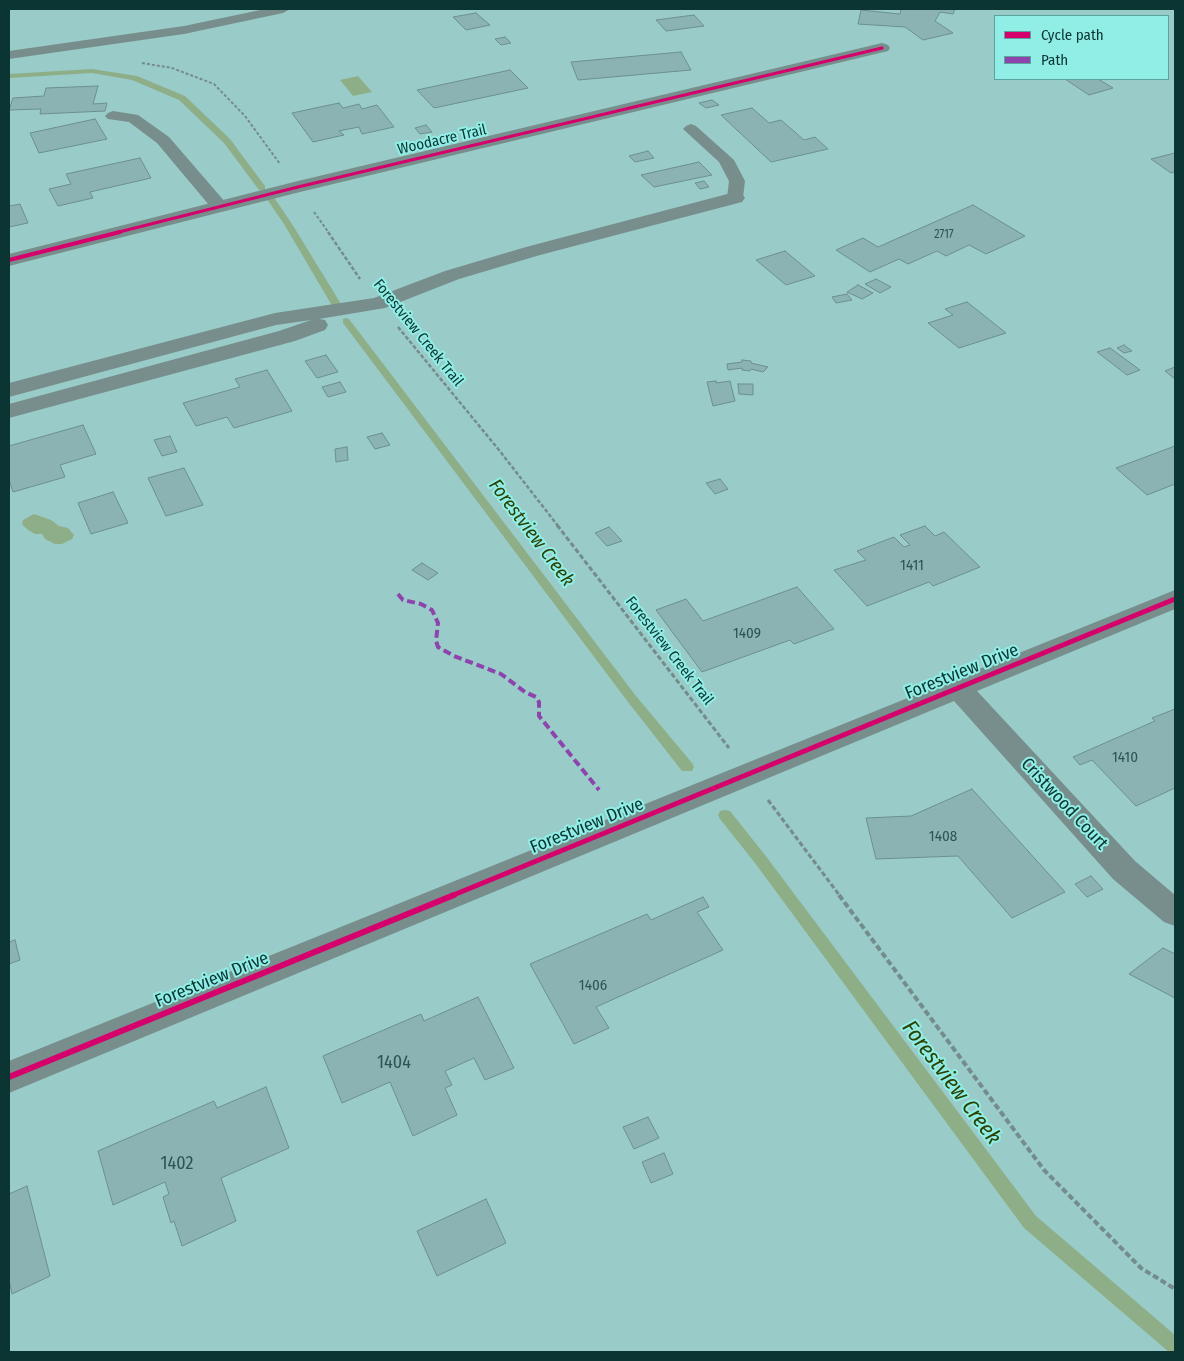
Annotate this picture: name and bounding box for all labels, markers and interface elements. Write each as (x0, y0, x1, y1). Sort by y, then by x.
legend (994, 15, 1169, 80)
text: Cycle path (1041, 26, 1104, 44)
text: Path (1041, 51, 1068, 69)
street label: Woodacre Trail (396, 121, 488, 159)
house number: 2717 (934, 228, 954, 242)
street label: Forestview Creek Trail (369, 276, 467, 390)
water label: Forestview Creek (483, 475, 579, 591)
house number: 1411 (900, 557, 924, 575)
street label: Forestview Creek Trail (621, 593, 717, 709)
house number: 1409 (733, 625, 761, 643)
street label: Forestview Drive (902, 639, 1022, 705)
house number: 1410 (1112, 749, 1138, 767)
street label: Cristwood Court (1016, 754, 1112, 854)
street label: Forestview Drive (527, 793, 647, 859)
house number: 1408 (929, 828, 957, 846)
street label: Forestview Drive (152, 947, 272, 1013)
house number: 1406 (579, 977, 607, 995)
water label: Forestview Creek (896, 1016, 1006, 1150)
house number: 1404 (377, 1052, 411, 1074)
house number: 1402 (161, 1153, 193, 1175)

